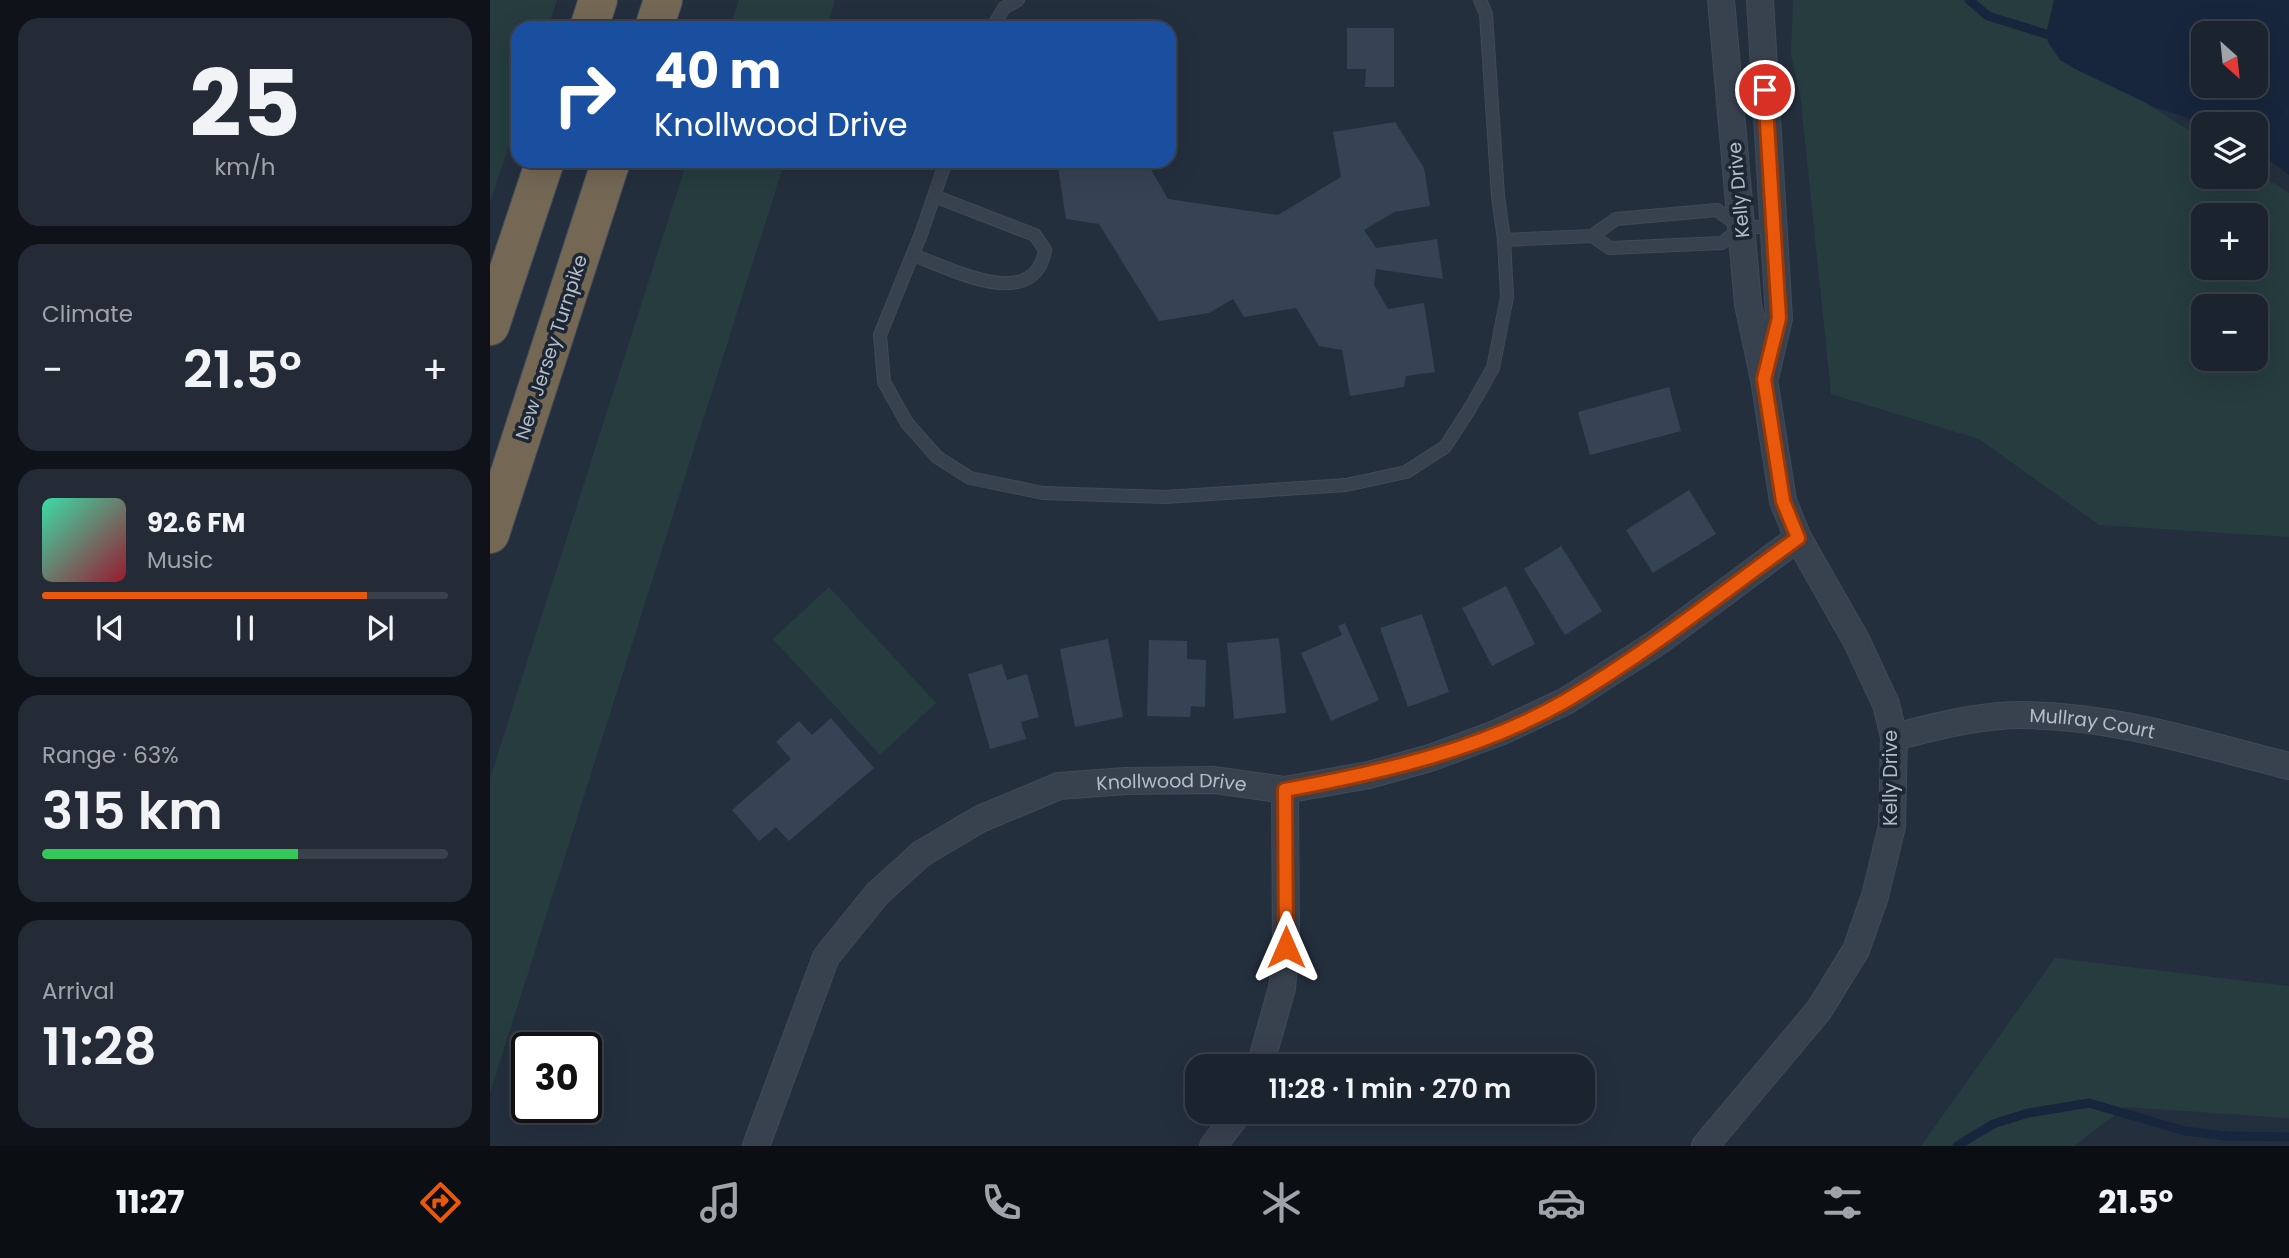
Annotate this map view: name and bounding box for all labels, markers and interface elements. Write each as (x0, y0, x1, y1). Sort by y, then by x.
north arrow (2191, 21, 2268, 98)
map controls (2191, 21, 2268, 371)
text: 40 m (654, 37, 781, 105)
text: 25 (189, 40, 301, 168)
icon: right (539, 49, 630, 140)
pin (1735, 60, 1795, 120)
icon: arrive (1746, 71, 1784, 109)
text: Knollwood Drive (654, 102, 907, 147)
button: layers (2191, 112, 2268, 189)
street label: Kelly Drive (1721, 141, 1756, 239)
text: km/h (214, 151, 276, 183)
button: + (2191, 203, 2268, 280)
street label: New Jersey Turnpike (509, 251, 594, 443)
button: − (2191, 294, 2268, 371)
text: Climate (42, 298, 133, 330)
text: 21.5° (183, 333, 302, 406)
text: − (42, 343, 63, 396)
text: + (422, 343, 448, 396)
text: 92.6 FM (147, 505, 245, 541)
text: Music (147, 544, 213, 576)
icon: previous (91, 609, 129, 647)
icon: pause (226, 609, 264, 647)
icon: next (361, 609, 399, 647)
street label: Mullray Court (2029, 702, 2158, 746)
street label: Kelly Drive (1877, 730, 1904, 826)
text: Range · 63% (42, 739, 179, 771)
street label: Knollwood Drive (1095, 767, 1248, 798)
text: 315 km (42, 774, 223, 847)
position arrow (1249, 910, 1323, 984)
text: Arrival (42, 975, 114, 1007)
text: 11:28 (42, 1010, 157, 1083)
speed limit sign: 30 (511, 1032, 602, 1123)
text: 11:28 · 1 min · 270 m (1269, 1071, 1511, 1107)
icon: directions (416, 1178, 465, 1227)
icon: music (696, 1178, 745, 1227)
icon: phone (977, 1178, 1026, 1227)
icon: climate (1257, 1178, 1306, 1227)
icon: car (1537, 1178, 1586, 1227)
icon: filters (1818, 1178, 1867, 1227)
text: 11:27 (116, 1179, 184, 1224)
text: 21.5° (2098, 1179, 2173, 1224)

